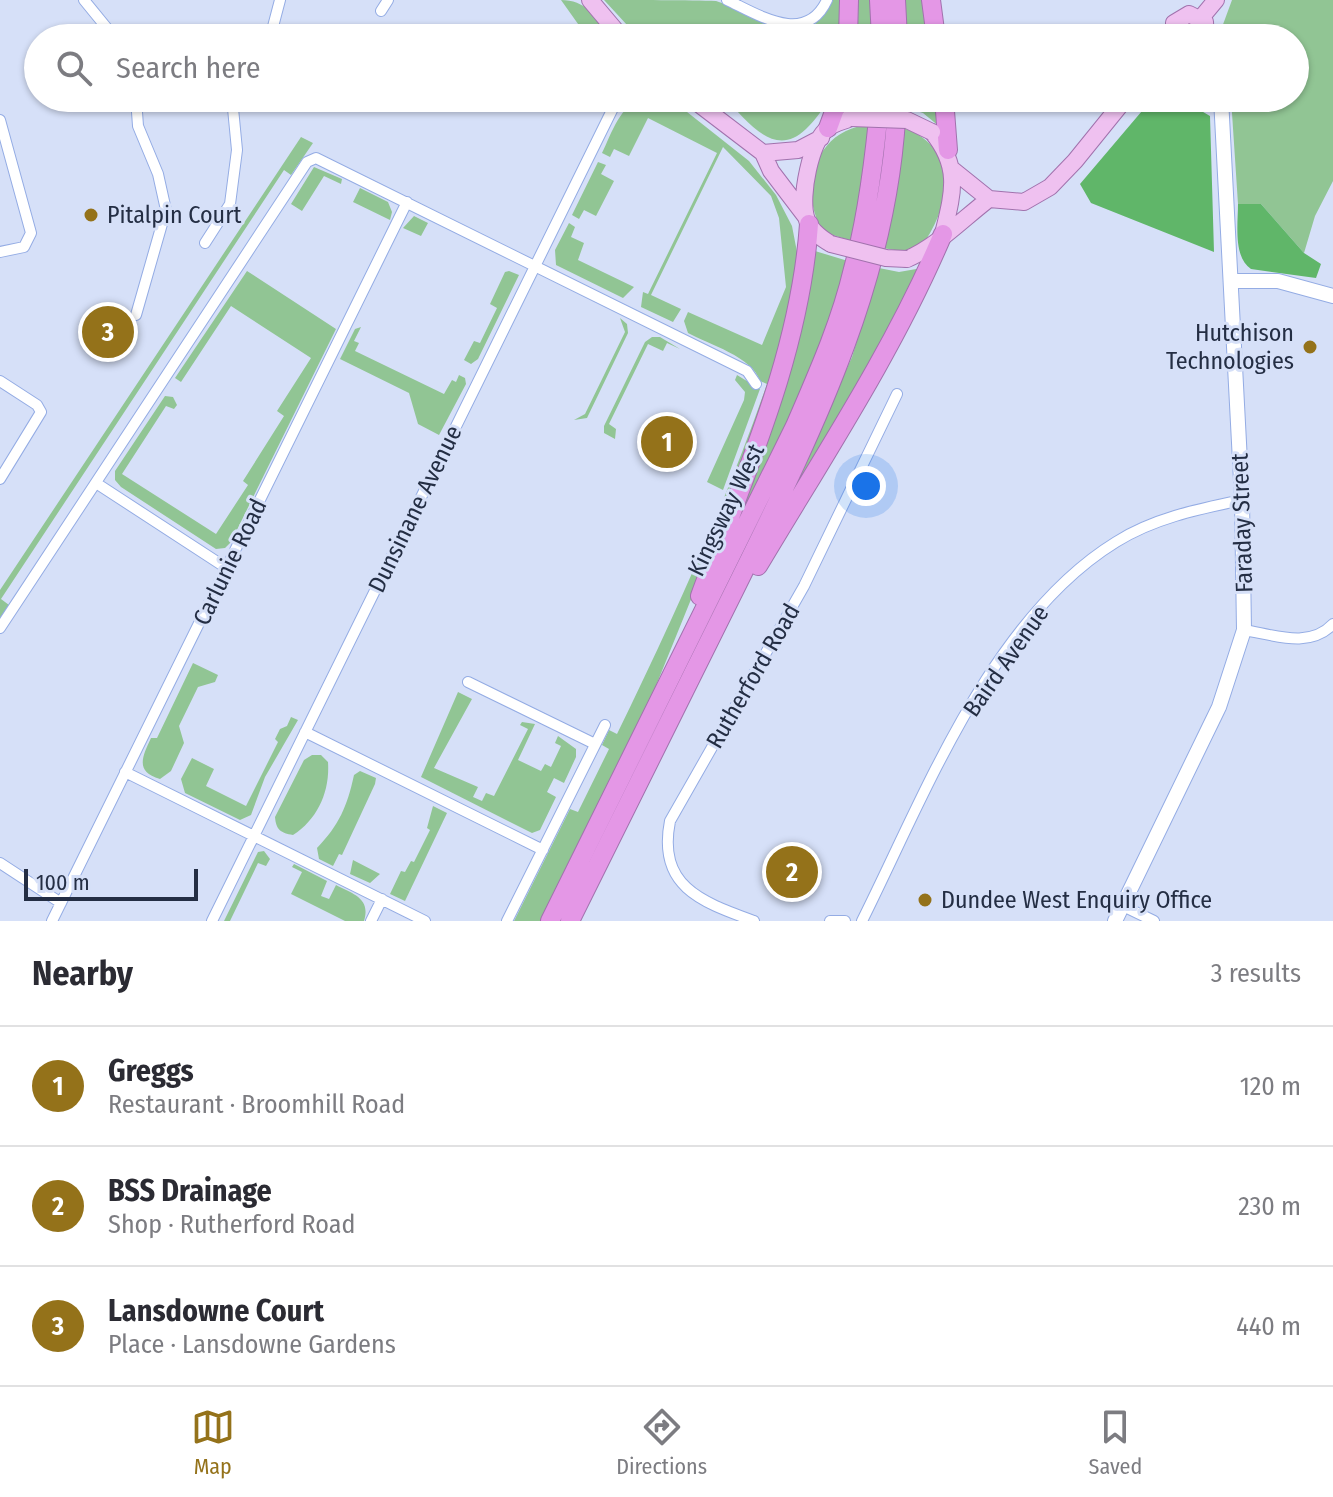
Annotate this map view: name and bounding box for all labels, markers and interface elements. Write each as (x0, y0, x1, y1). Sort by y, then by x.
search box (24, 24, 1309, 112)
icon: search (52, 46, 96, 90)
text: Search here (116, 50, 261, 86)
place label: Pitalpin Court (107, 201, 242, 229)
marker: Pitalpin Court (82, 206, 100, 224)
pin: 3 (82, 302, 134, 362)
place label: Hutchison Technologies (1166, 319, 1294, 375)
marker: Hutchison Technologies (1301, 338, 1319, 356)
pin: 1 (641, 412, 693, 472)
street label: Dunsinane Avenue (362, 421, 468, 597)
street label: Kingsway West (682, 439, 770, 581)
street label: Faraday Street (1226, 452, 1258, 593)
your location (846, 466, 886, 506)
street label: Carlunie Road (187, 494, 273, 630)
street label: Rutherford Road (700, 599, 806, 753)
street label: Baird Avenue (957, 600, 1055, 722)
pin: 2 (766, 842, 818, 902)
scale bar (24, 865, 198, 901)
text: 100 m (36, 869, 90, 896)
place label: Dundee West Enquiry Office (941, 886, 1212, 914)
marker: Dundee West Enquiry Office (916, 891, 934, 909)
text: Nearby (32, 953, 133, 994)
text: 3 results (1211, 958, 1301, 989)
text: Greggs (108, 1053, 194, 1089)
text: 1 (53, 1071, 64, 1102)
text: 120 m (1240, 1071, 1301, 1102)
text: Restaurant · Broomhill Road (108, 1089, 405, 1120)
text: BSS Drainage (108, 1173, 272, 1209)
text: 2 (52, 1191, 64, 1222)
text: 230 m (1238, 1191, 1301, 1222)
text: Shop · Rutherford Road (108, 1209, 355, 1240)
text: Lansdowne Court (108, 1293, 324, 1329)
text: 3 (52, 1311, 64, 1342)
text: 440 m (1236, 1311, 1301, 1342)
text: Place · Lansdowne Gardens (108, 1329, 396, 1360)
tab: Map (191, 1405, 235, 1480)
tab: Directions (616, 1405, 707, 1480)
tab: Saved (1089, 1405, 1142, 1480)

